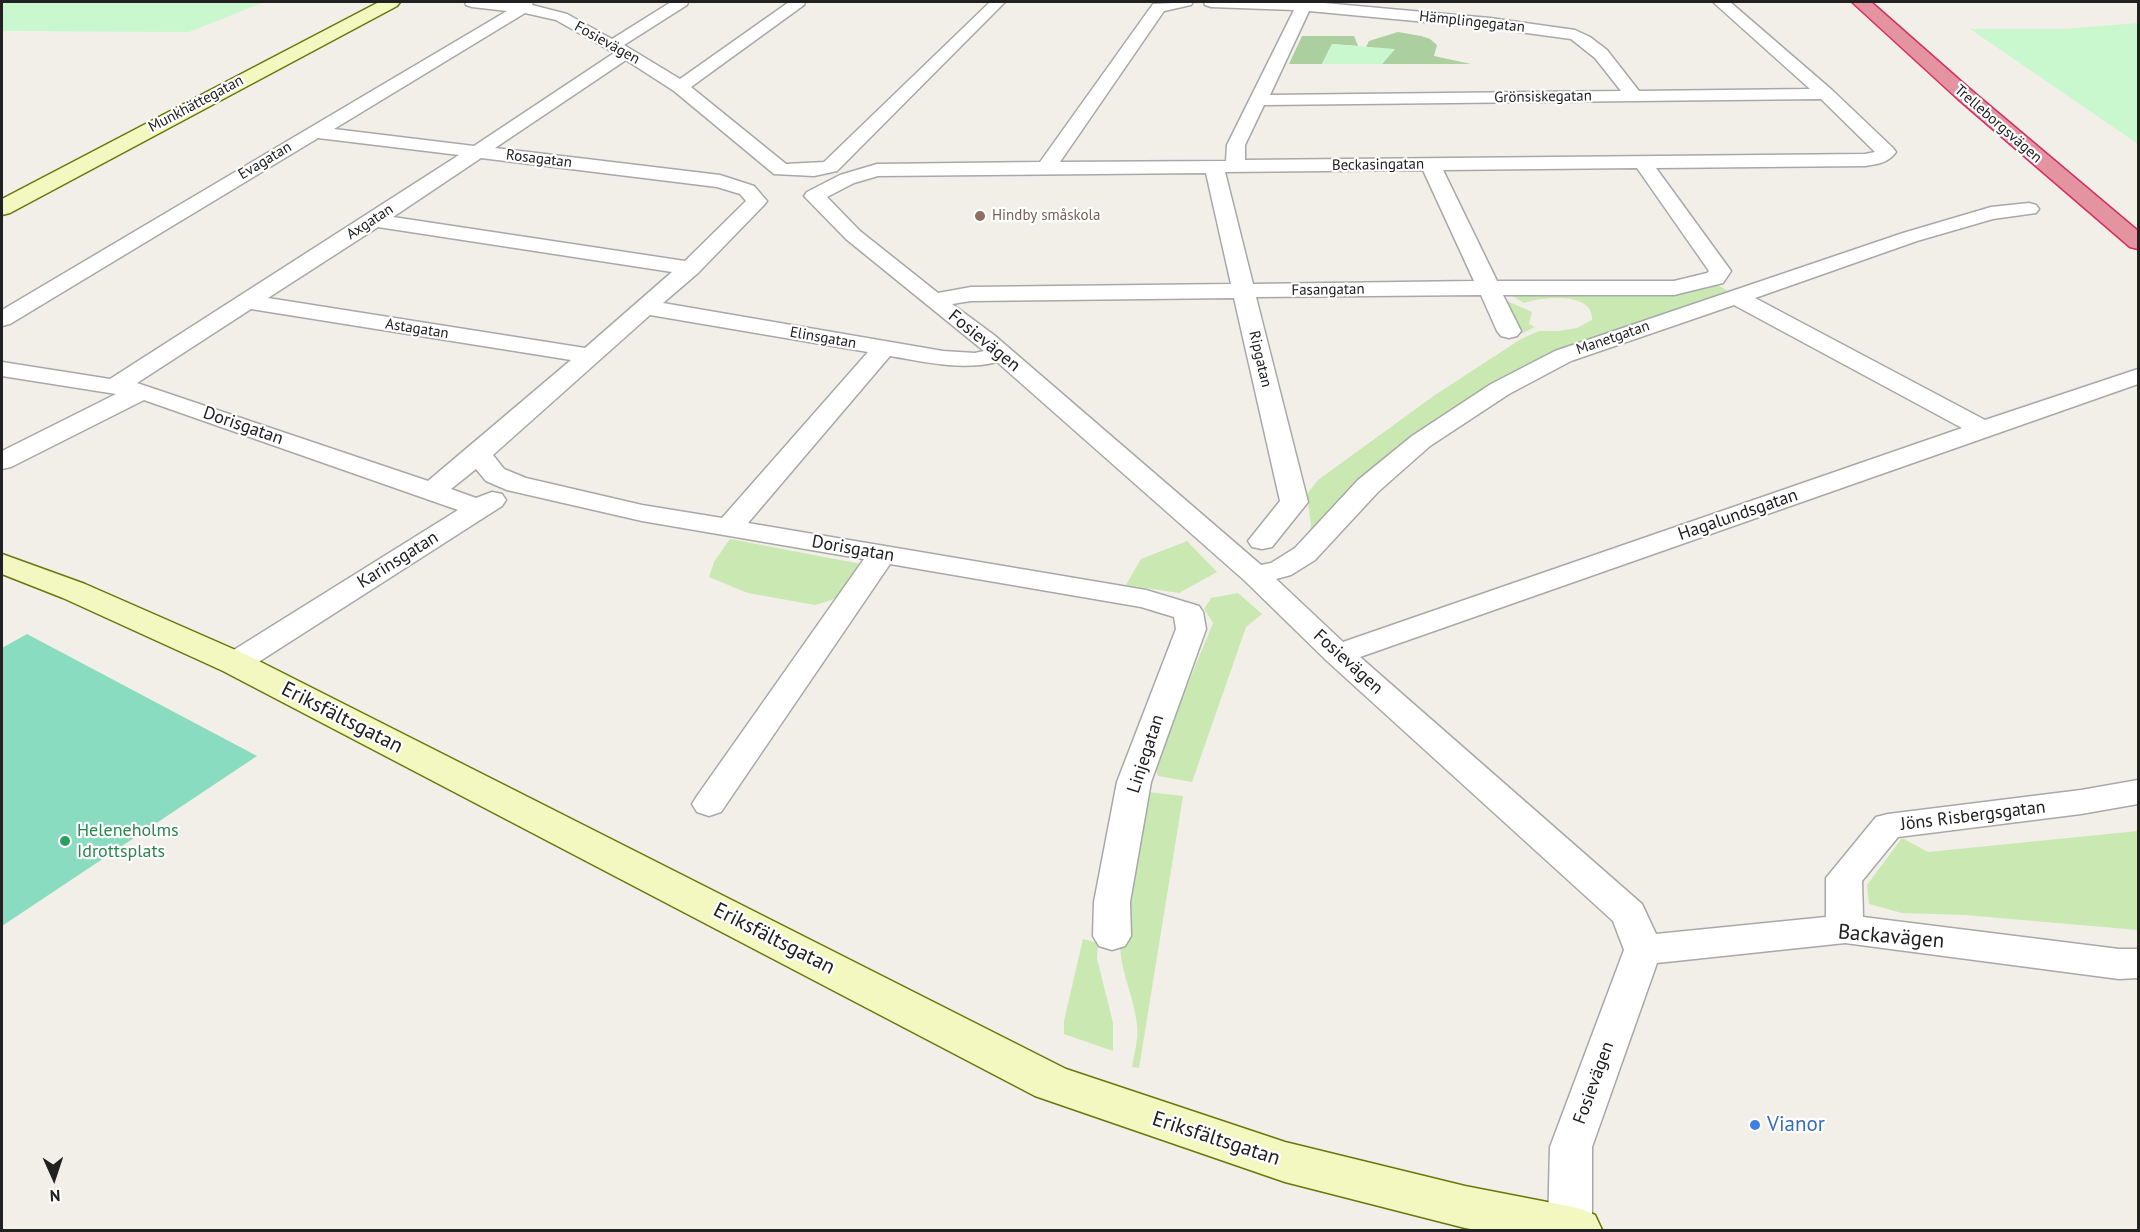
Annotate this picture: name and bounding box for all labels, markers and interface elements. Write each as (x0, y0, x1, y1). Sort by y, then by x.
street label: Hämplingegatan (1418, 8, 1526, 36)
street label: Fosievägen (571, 18, 643, 68)
street label: Munkhättegatan (146, 71, 246, 137)
street label: Trelleborgsvägen (1951, 81, 2045, 167)
street label: Grönsiskegatan (1494, 87, 1592, 107)
street label: Evagatan (235, 138, 295, 184)
street label: Rosagatan (505, 146, 573, 172)
street label: Beckasingatan (1332, 155, 1424, 175)
street label: Axgatan (343, 200, 397, 244)
place label: Hindby småskola (992, 207, 1100, 225)
marker: Hindby småskola (973, 209, 987, 223)
street label: Fasangatan (1291, 280, 1365, 300)
street label: Fosievägen (944, 305, 1024, 377)
street label: Astagatan (384, 315, 450, 343)
street label: Manetgatan (1574, 317, 1652, 359)
street label: Elinsgatan (788, 323, 858, 353)
street label: Ripgatan (1245, 329, 1275, 389)
street label: Dorisgatan (200, 402, 286, 450)
street label: Hagalundsgatan (1675, 484, 1801, 546)
street label: Karinsgatan (354, 527, 442, 593)
street label: Dorisgatan (810, 531, 896, 567)
street label: Fosievägen (1309, 625, 1387, 699)
street label: Eriksfältsgatan (277, 677, 407, 759)
street label: Linjegatan (1123, 712, 1169, 796)
street label: Jöns Risbergsgatan (1899, 796, 2047, 836)
place label: Heleneholms Idrottsplats (77, 820, 179, 862)
marker: Heleneholms Idrottsplats (58, 834, 72, 848)
street label: Eriksfältsgatan (709, 898, 839, 980)
street label: Backavägen (1837, 920, 1945, 954)
street label: Fosievägen (1569, 1039, 1619, 1127)
street label: Eriksfältsgatan (1149, 1106, 1283, 1172)
place label: Vianor (1767, 1112, 1825, 1138)
marker: Vianor (1748, 1118, 1762, 1132)
north arrow (24, 1148, 84, 1208)
text: N (49, 1186, 61, 1206)

